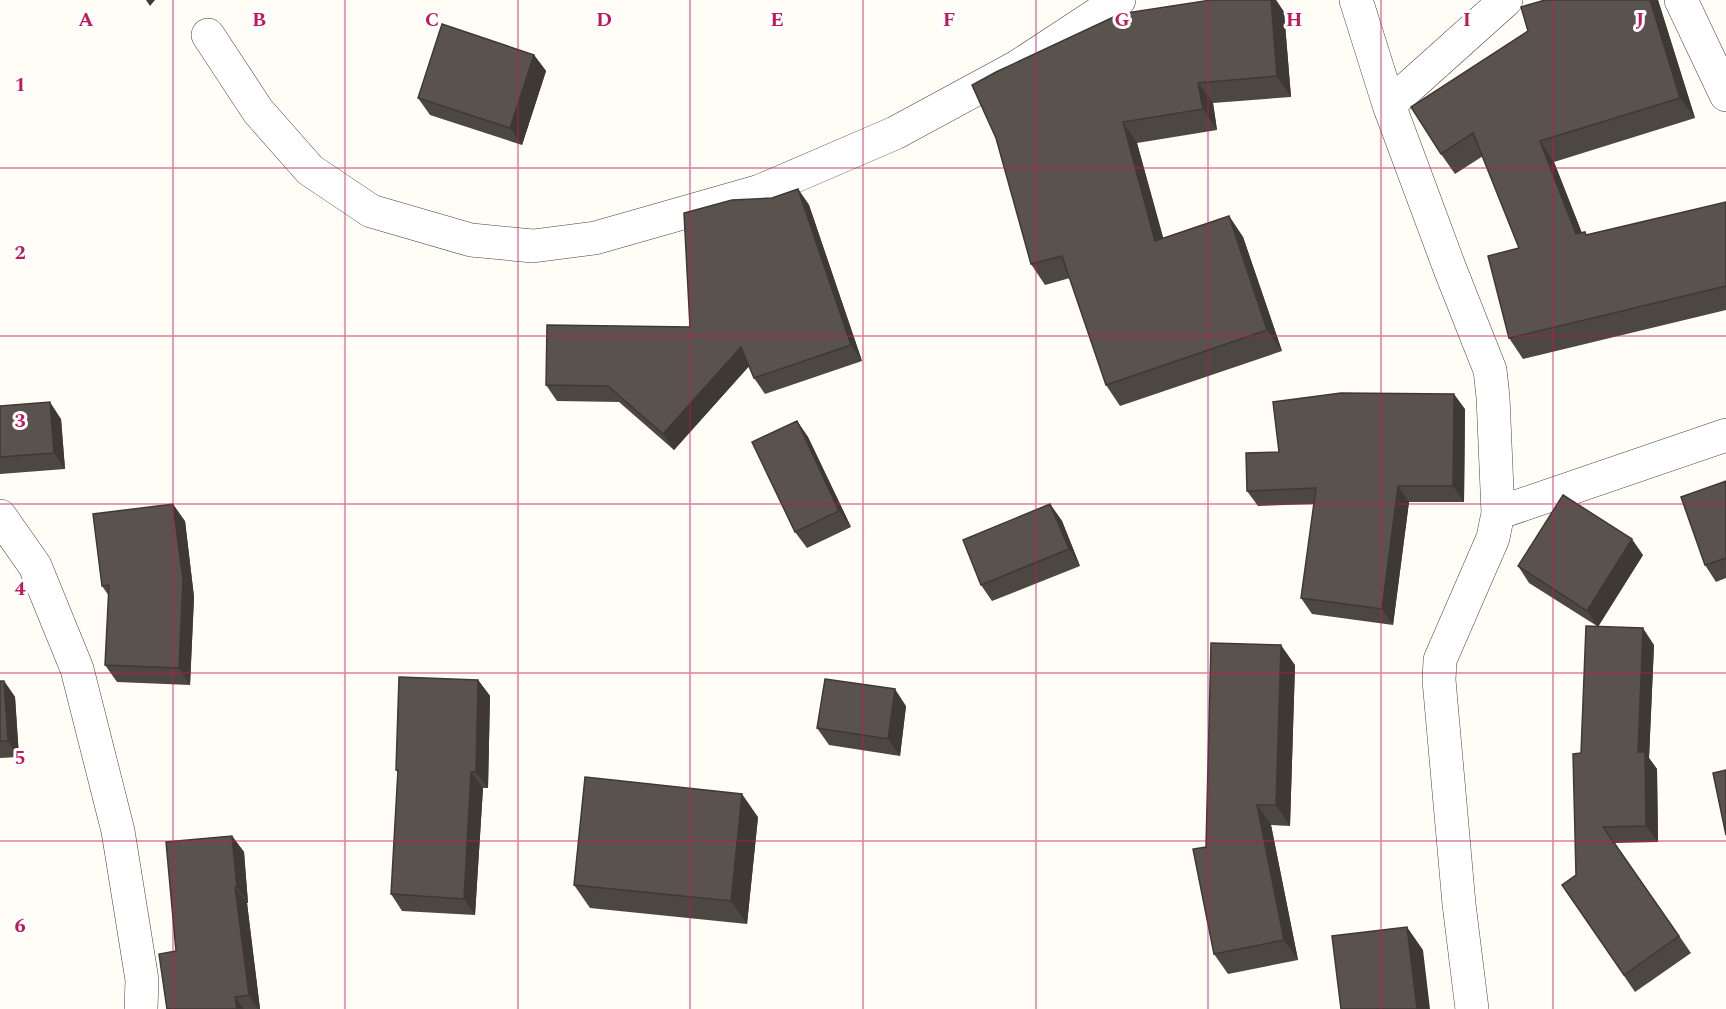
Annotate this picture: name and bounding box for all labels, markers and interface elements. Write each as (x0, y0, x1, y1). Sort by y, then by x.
text: A (78, 5, 94, 35)
text: B (252, 5, 266, 35)
text: C (425, 5, 439, 35)
text: D (596, 5, 612, 35)
text: E (770, 5, 784, 35)
text: F (943, 5, 955, 35)
text: G (1114, 5, 1130, 35)
text: H (1286, 5, 1302, 35)
text: I (1463, 5, 1471, 35)
text: J (1636, 5, 1644, 35)
text: 1 (14, 70, 26, 100)
text: 2 (14, 238, 26, 268)
text: 3 (14, 406, 26, 436)
text: 4 (14, 574, 26, 604)
text: 5 (14, 743, 26, 773)
text: 6 (14, 911, 26, 941)

